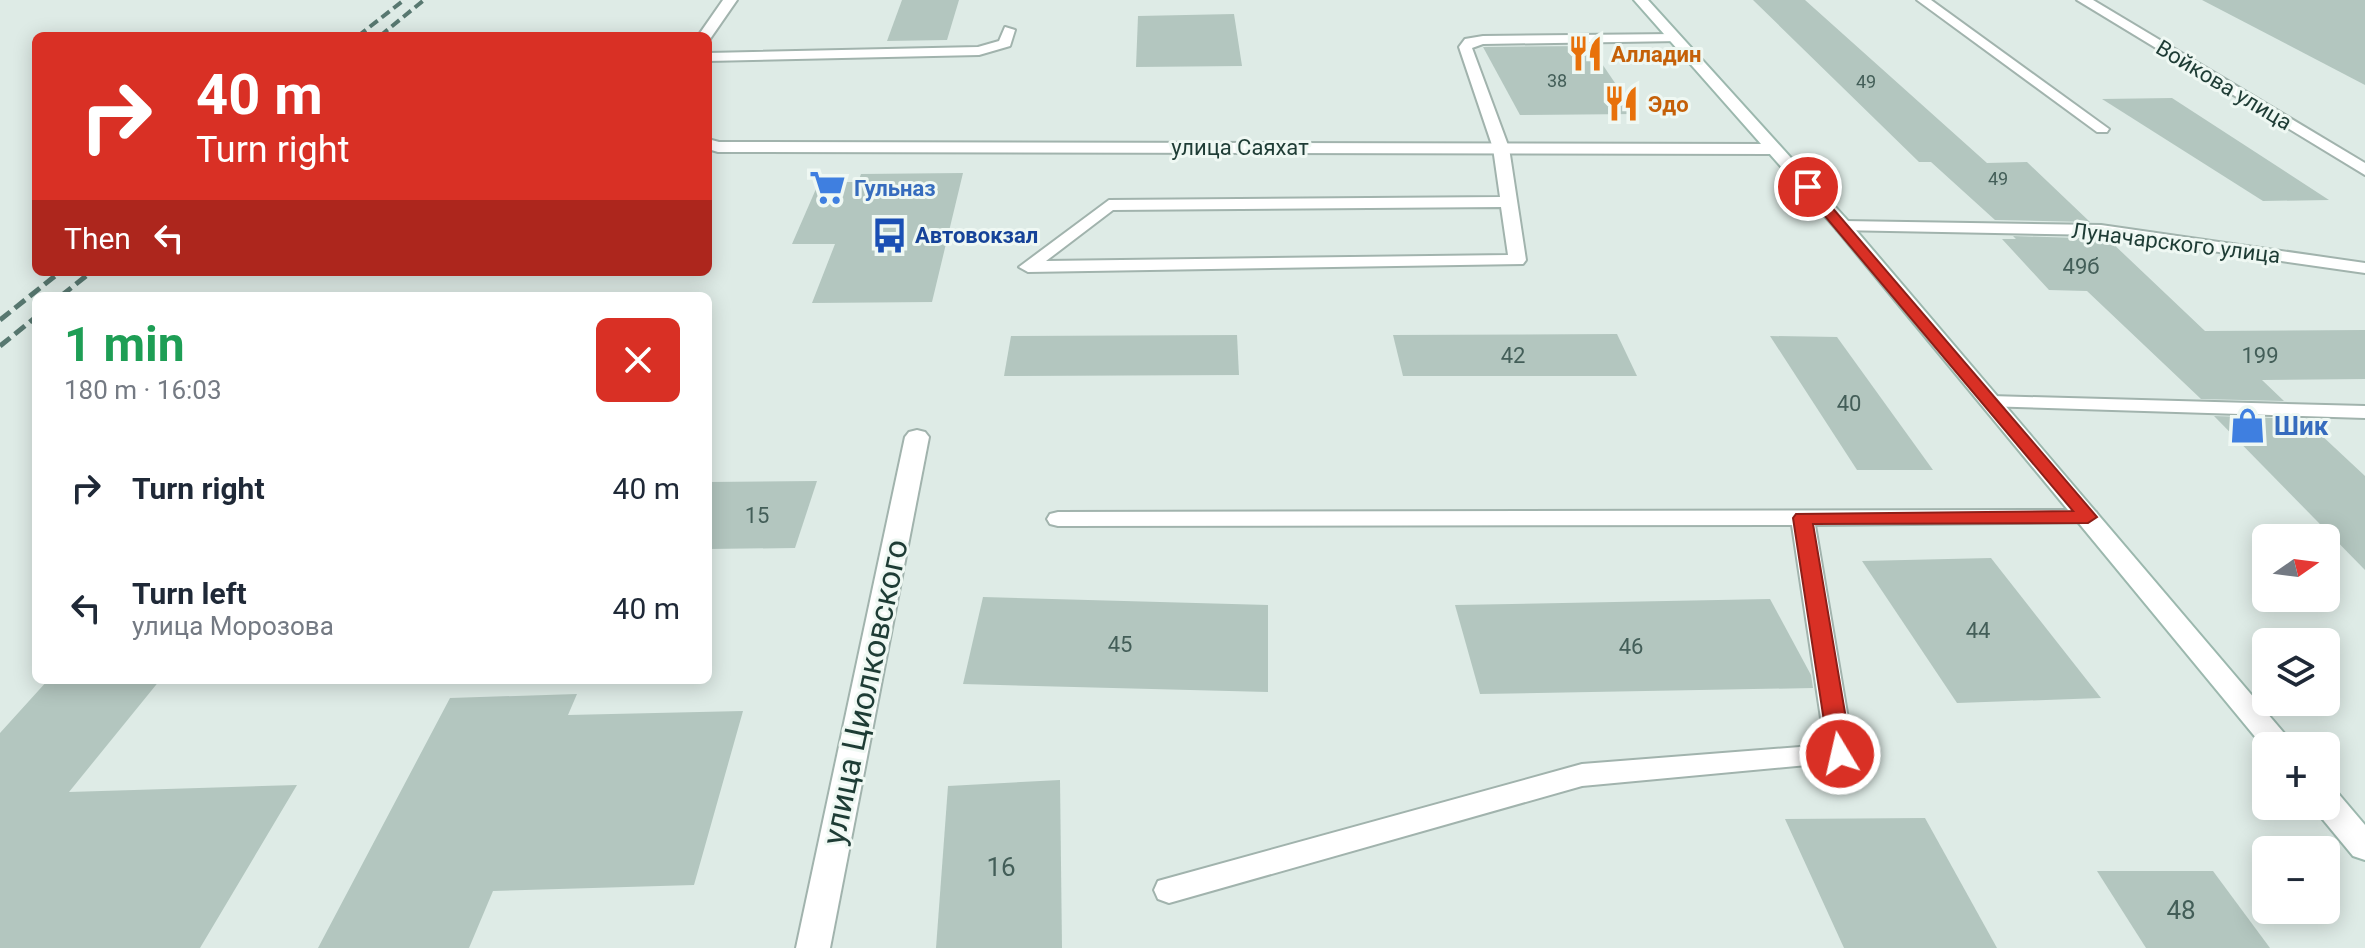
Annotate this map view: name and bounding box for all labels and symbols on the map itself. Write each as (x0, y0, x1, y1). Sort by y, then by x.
restaurant icon: Алладин (1566, 35, 1604, 73)
street label: Войкова улица (2152, 35, 2296, 135)
place label: Алладин (1611, 42, 1701, 67)
house number: 38 (1547, 70, 1567, 91)
house number: 49 (1856, 71, 1876, 92)
restaurant icon: Эдо (1603, 85, 1641, 123)
place label: Эдо (1648, 92, 1689, 117)
street label: улица Саяхат (1171, 135, 1309, 160)
pin (1774, 153, 1842, 221)
house number: 49 (1988, 168, 2008, 189)
supermarket icon: Гульназ (809, 169, 847, 207)
place label: Гульназ (854, 176, 936, 201)
bus stop icon: Автовокзал (870, 216, 908, 254)
street label: Луначарского улица (2070, 218, 2282, 268)
place label: Автовокзал (915, 223, 1038, 248)
house number: 49б (2063, 254, 2099, 279)
house number: 42 (1501, 343, 1525, 368)
house number: 199 (2241, 343, 2279, 368)
house number: 40 (1837, 391, 1861, 416)
shop icon: Шик (2229, 407, 2267, 445)
place label: Шик (2274, 411, 2329, 441)
house number: 15 (745, 503, 769, 528)
north arrow (2252, 524, 2340, 612)
street label: улица Циолковского (814, 536, 916, 848)
house number: 44 (1966, 618, 1990, 643)
house number: 45 (1108, 632, 1132, 657)
house number: 46 (1619, 634, 1643, 659)
position arrow (1798, 712, 1882, 796)
house number: 16 (986, 852, 1016, 882)
house number: 48 (2166, 895, 2196, 925)

